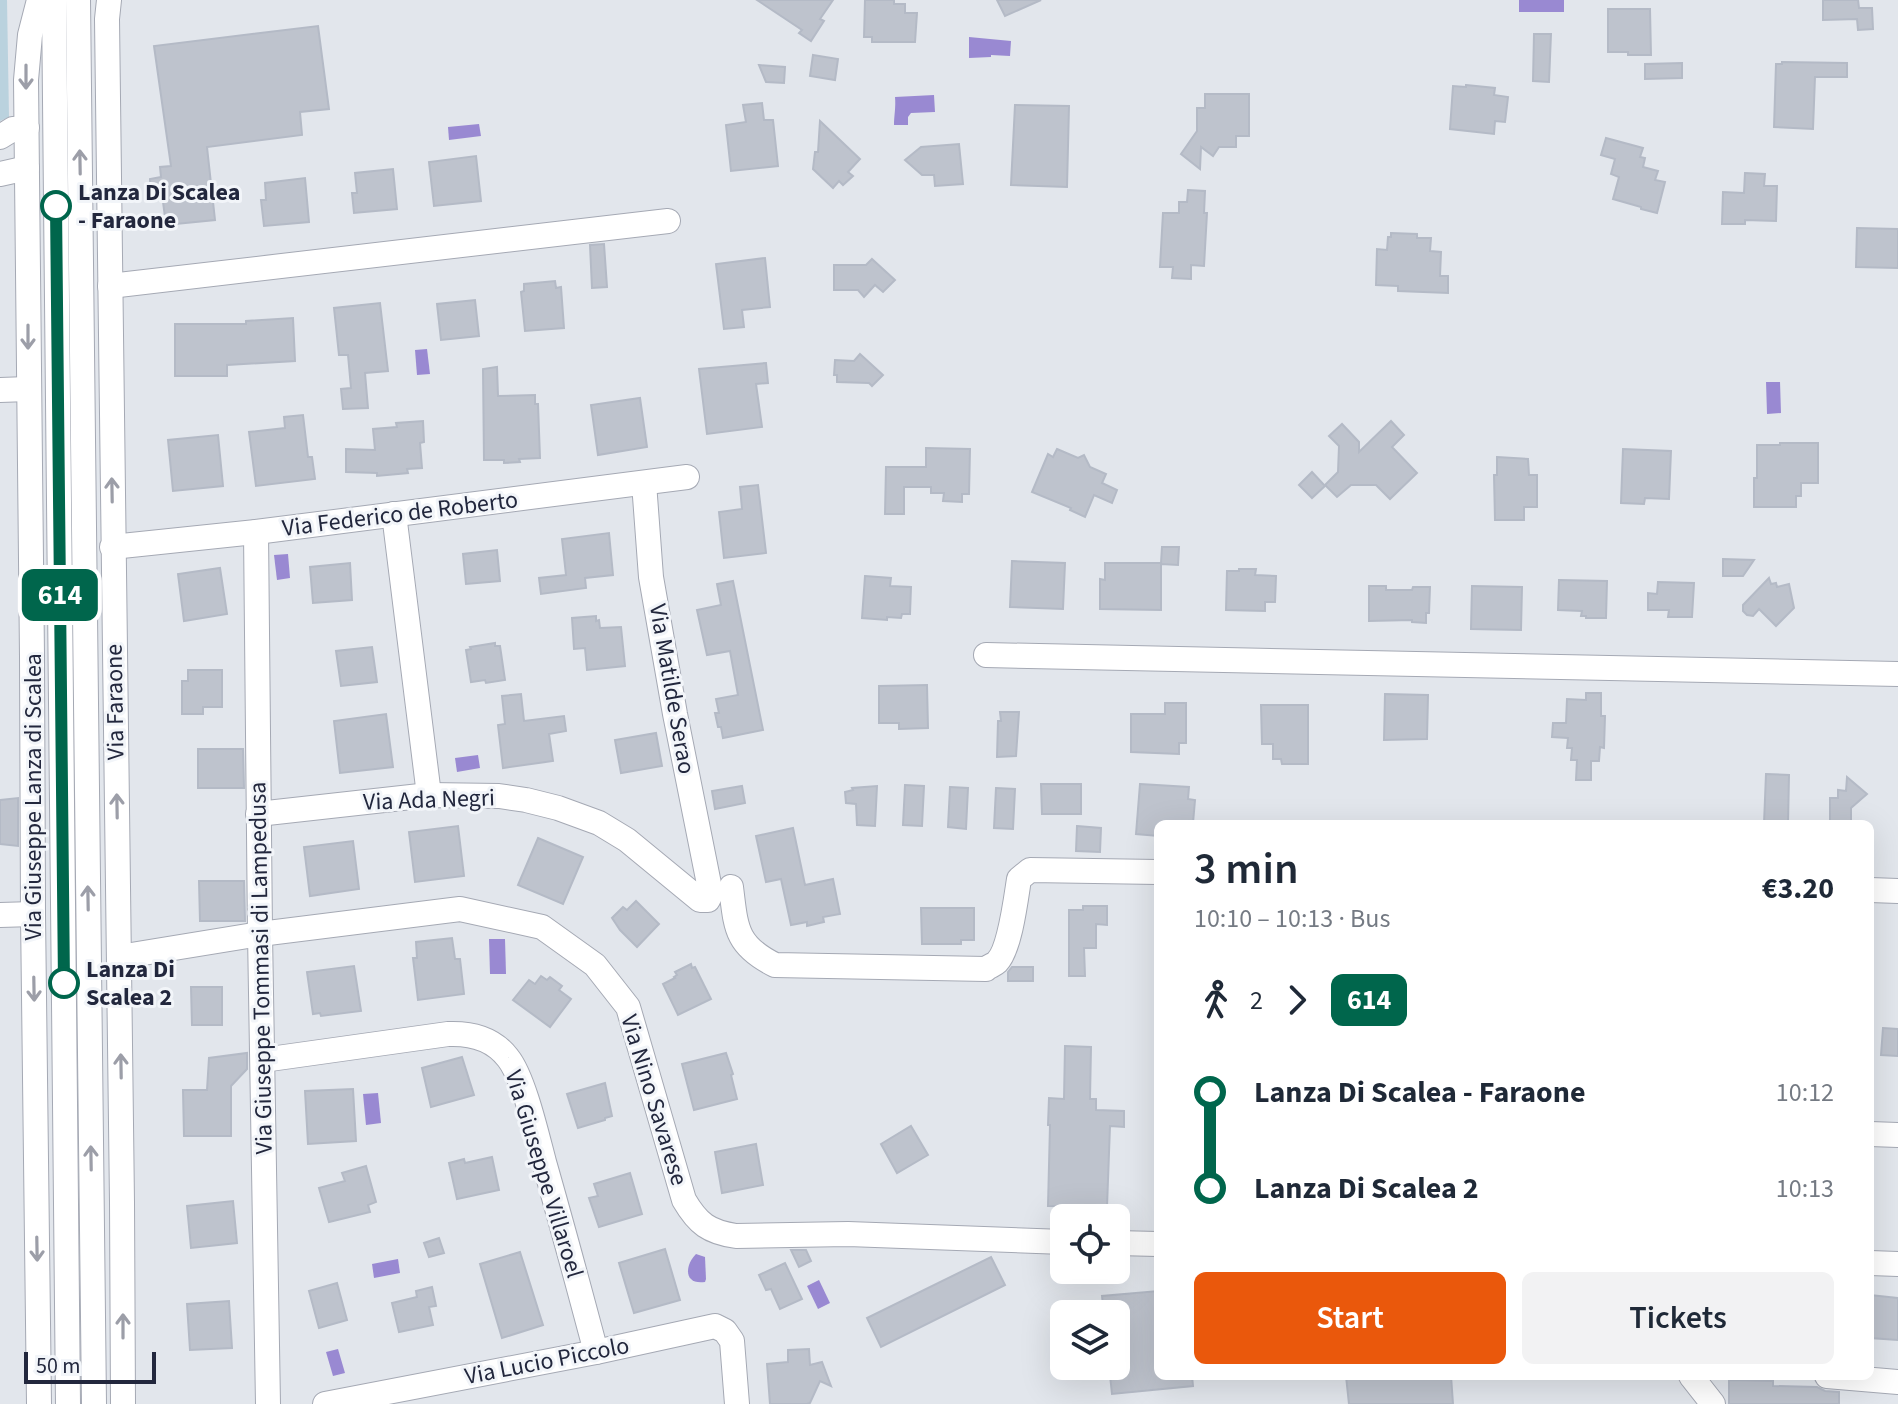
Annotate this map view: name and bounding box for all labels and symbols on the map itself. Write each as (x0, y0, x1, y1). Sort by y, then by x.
one-way arrow (18, 63, 34, 90)
one-way arrow (72, 149, 88, 176)
place label: Lanza Di Scalea - Faraone (78, 175, 240, 238)
marker: Lanza Di Scalea - Faraone (41, 191, 71, 221)
one-way arrow (20, 323, 36, 350)
one-way arrow (104, 477, 120, 504)
street label: Via Federico de Roberto (280, 482, 520, 546)
line badge: 614 (14, 569, 106, 621)
street label: Via Matilde Serao (640, 601, 704, 777)
street label: Via Faraone (96, 644, 134, 760)
street label: Via Giuseppe Lanza di Scalea (16, 653, 51, 941)
street label: Via Ada Negri (362, 780, 496, 820)
street label: Via Giuseppe Tommasi di Lampedusa (240, 781, 282, 1155)
one-way arrow (109, 793, 124, 820)
one-way arrow (80, 885, 96, 912)
place label: Lanza Di Scalea 2 (86, 952, 175, 1015)
marker: Lanza Di Scalea 2 (49, 968, 79, 998)
one-way arrow (26, 975, 42, 1002)
street label: Via Nino Savarese (611, 1010, 697, 1190)
one-way arrow (113, 1053, 128, 1080)
street label: Via Giuseppe Villaroel (496, 1066, 592, 1282)
one-way arrow (83, 1145, 99, 1172)
one-way arrow (29, 1235, 45, 1262)
one-way arrow (115, 1313, 131, 1340)
street label: Via Lucio Piccolo (462, 1328, 632, 1394)
scale bar (24, 1348, 156, 1384)

